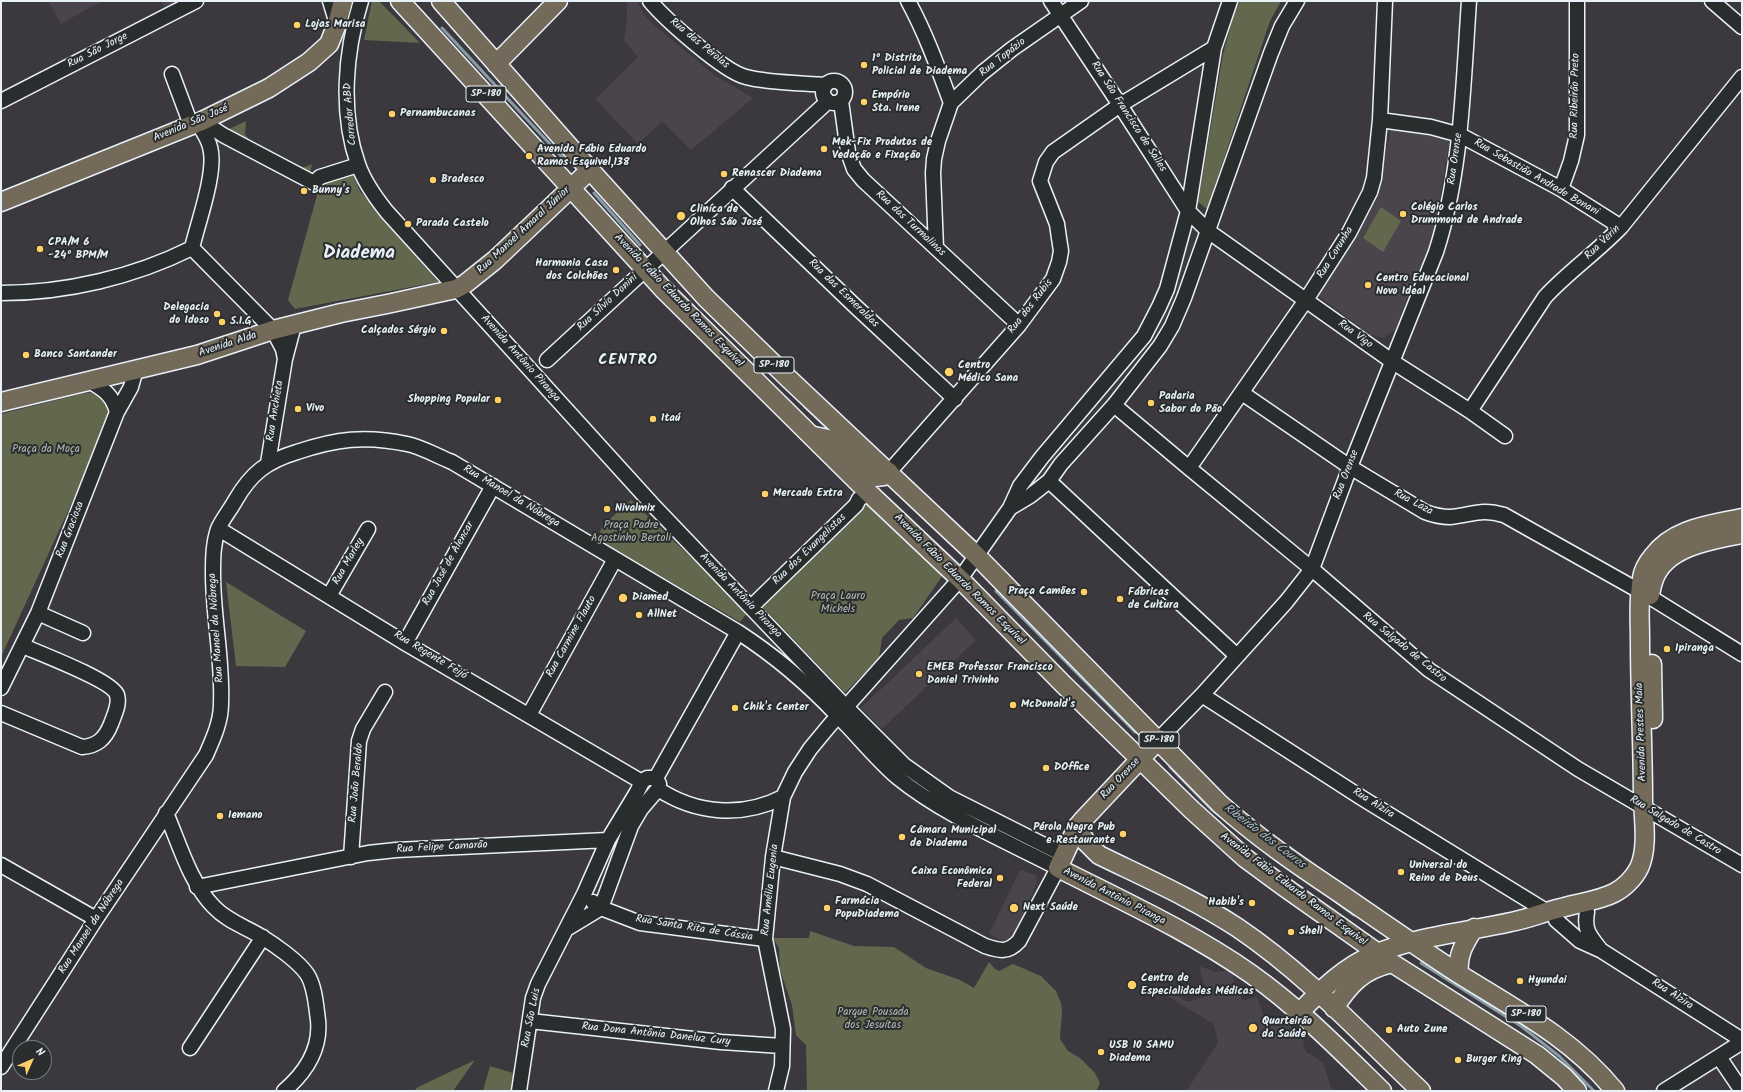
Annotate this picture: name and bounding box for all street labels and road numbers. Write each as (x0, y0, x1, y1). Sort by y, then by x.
street label: Rua das Pérolas (666, 16, 732, 72)
street label: Rua São Jorge (66, 30, 130, 72)
street label: Rua Topázio (977, 36, 1029, 80)
street label: Rua Ribeirão Preto (1569, 53, 1583, 139)
street label: Rua São Francisco de Salles (1087, 59, 1169, 175)
street label: Corredor ABD (342, 82, 360, 146)
road number: SP-180 (466, 86, 506, 102)
street label: Avenida São José (152, 102, 230, 146)
street label: Rua Orense (1446, 132, 1466, 186)
street label: Rua Sebastião Andrade Bonani (1471, 137, 1601, 219)
street label: Rua Manoel Amaral Júnior (475, 185, 573, 277)
street label: Rua das Turmalinas (872, 188, 948, 260)
street label: Rua Verin (1583, 223, 1623, 263)
street label: Rua Corunha (1315, 225, 1357, 281)
street label: Avenida Fábio Eduardo Ramos Esquível (611, 232, 745, 370)
street label: Rua das Esmeraldas (805, 257, 881, 331)
street label: Rua Sílvio Donini (575, 272, 641, 334)
street label: Rua dos Rubis (1006, 277, 1056, 337)
street label: Avenida Antônio Piranga (477, 313, 563, 405)
street label: Rua Vigo (1335, 318, 1375, 352)
street label: Avenida Alda (197, 329, 259, 361)
road number: SP-180 (754, 357, 794, 373)
street label: Rua Anchieta (265, 380, 287, 442)
street label: Rua Orense (1331, 448, 1363, 502)
street label: Rua Manoel da Nóbrega (460, 463, 562, 531)
street label: Rua Laza (1391, 487, 1435, 519)
street label: Rua Graciosa (54, 500, 88, 560)
street label: Rua dos Evangelistas (770, 511, 850, 589)
street label: Avenida Fábio Eduardo Ramos Esquível (891, 512, 1027, 648)
street label: Rua José de Alencar (420, 520, 478, 608)
street label: Rua Marley (330, 536, 368, 588)
street label: Avenida Antônio Piranga (696, 551, 784, 641)
street label: Rua Manoel da Nóbrega (207, 573, 227, 683)
street label: Rua Carmine Flauto (544, 594, 600, 680)
street label: Rua Salgado de Castro (1359, 610, 1449, 686)
street label: Rua Regente Feijó (391, 629, 469, 683)
street label: Avenida Prestes Maia (1634, 682, 1650, 782)
road number: SP-180 (1139, 732, 1179, 748)
street label: Rua João Beraldo (347, 743, 367, 823)
street label: Rua Orense (1098, 755, 1144, 803)
street label: Rua Alzira (1350, 786, 1396, 822)
street label: Rua Salgado de Castro (1627, 793, 1723, 859)
street label: Avenida Fábio Eduardo Ramos Esquível (1217, 830, 1369, 950)
street label: Rua Felipe Camarão (396, 839, 488, 857)
street label: Rua Amélia Eugenia (760, 844, 782, 936)
street label: Avenida Antônio Piranga (1061, 865, 1167, 929)
street label: Rua Manoel da Nóbrega (56, 877, 128, 977)
street label: Rua Santa Rita de Cássia (634, 913, 754, 945)
street label: Rua Alzira (1649, 977, 1695, 1013)
street label: Rua São Luis (520, 987, 544, 1049)
road number: SP-180 (1506, 1006, 1546, 1022)
street label: Rua Dona Antônia Daneluz Cury (581, 1021, 731, 1049)

